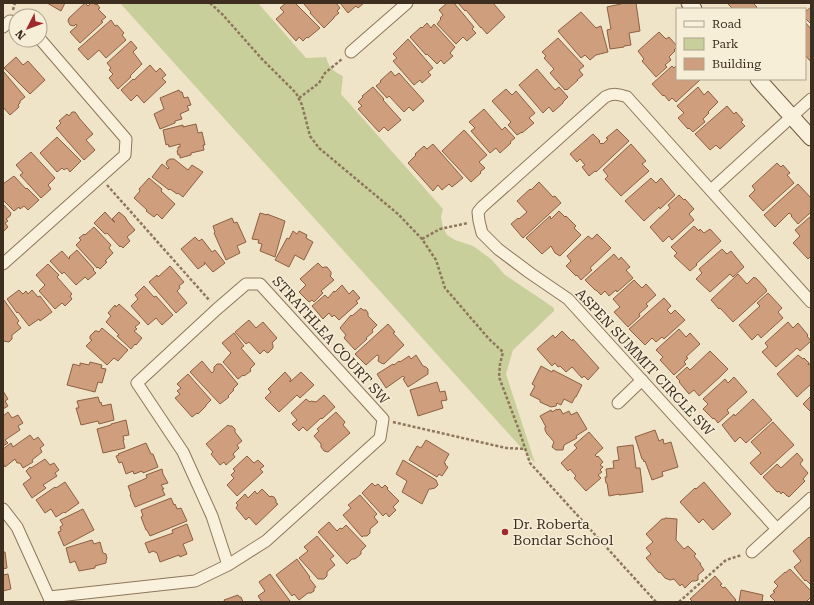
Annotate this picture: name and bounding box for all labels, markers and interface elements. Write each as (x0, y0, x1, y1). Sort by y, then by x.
north arrow (8, 8, 48, 48)
legend (676, 8, 806, 80)
text: Road (712, 17, 742, 31)
text: N (13, 26, 29, 42)
text: Park (712, 37, 739, 51)
text: Building (712, 57, 761, 71)
street label: STRATHLEA COURT SW (269, 273, 393, 408)
street label: ASPEN SUMMIT CIRCLE SW (573, 285, 718, 439)
place label: Dr. Roberta Bondar School (513, 516, 614, 548)
marker: Dr. Roberta Bondar School (500, 527, 510, 537)

